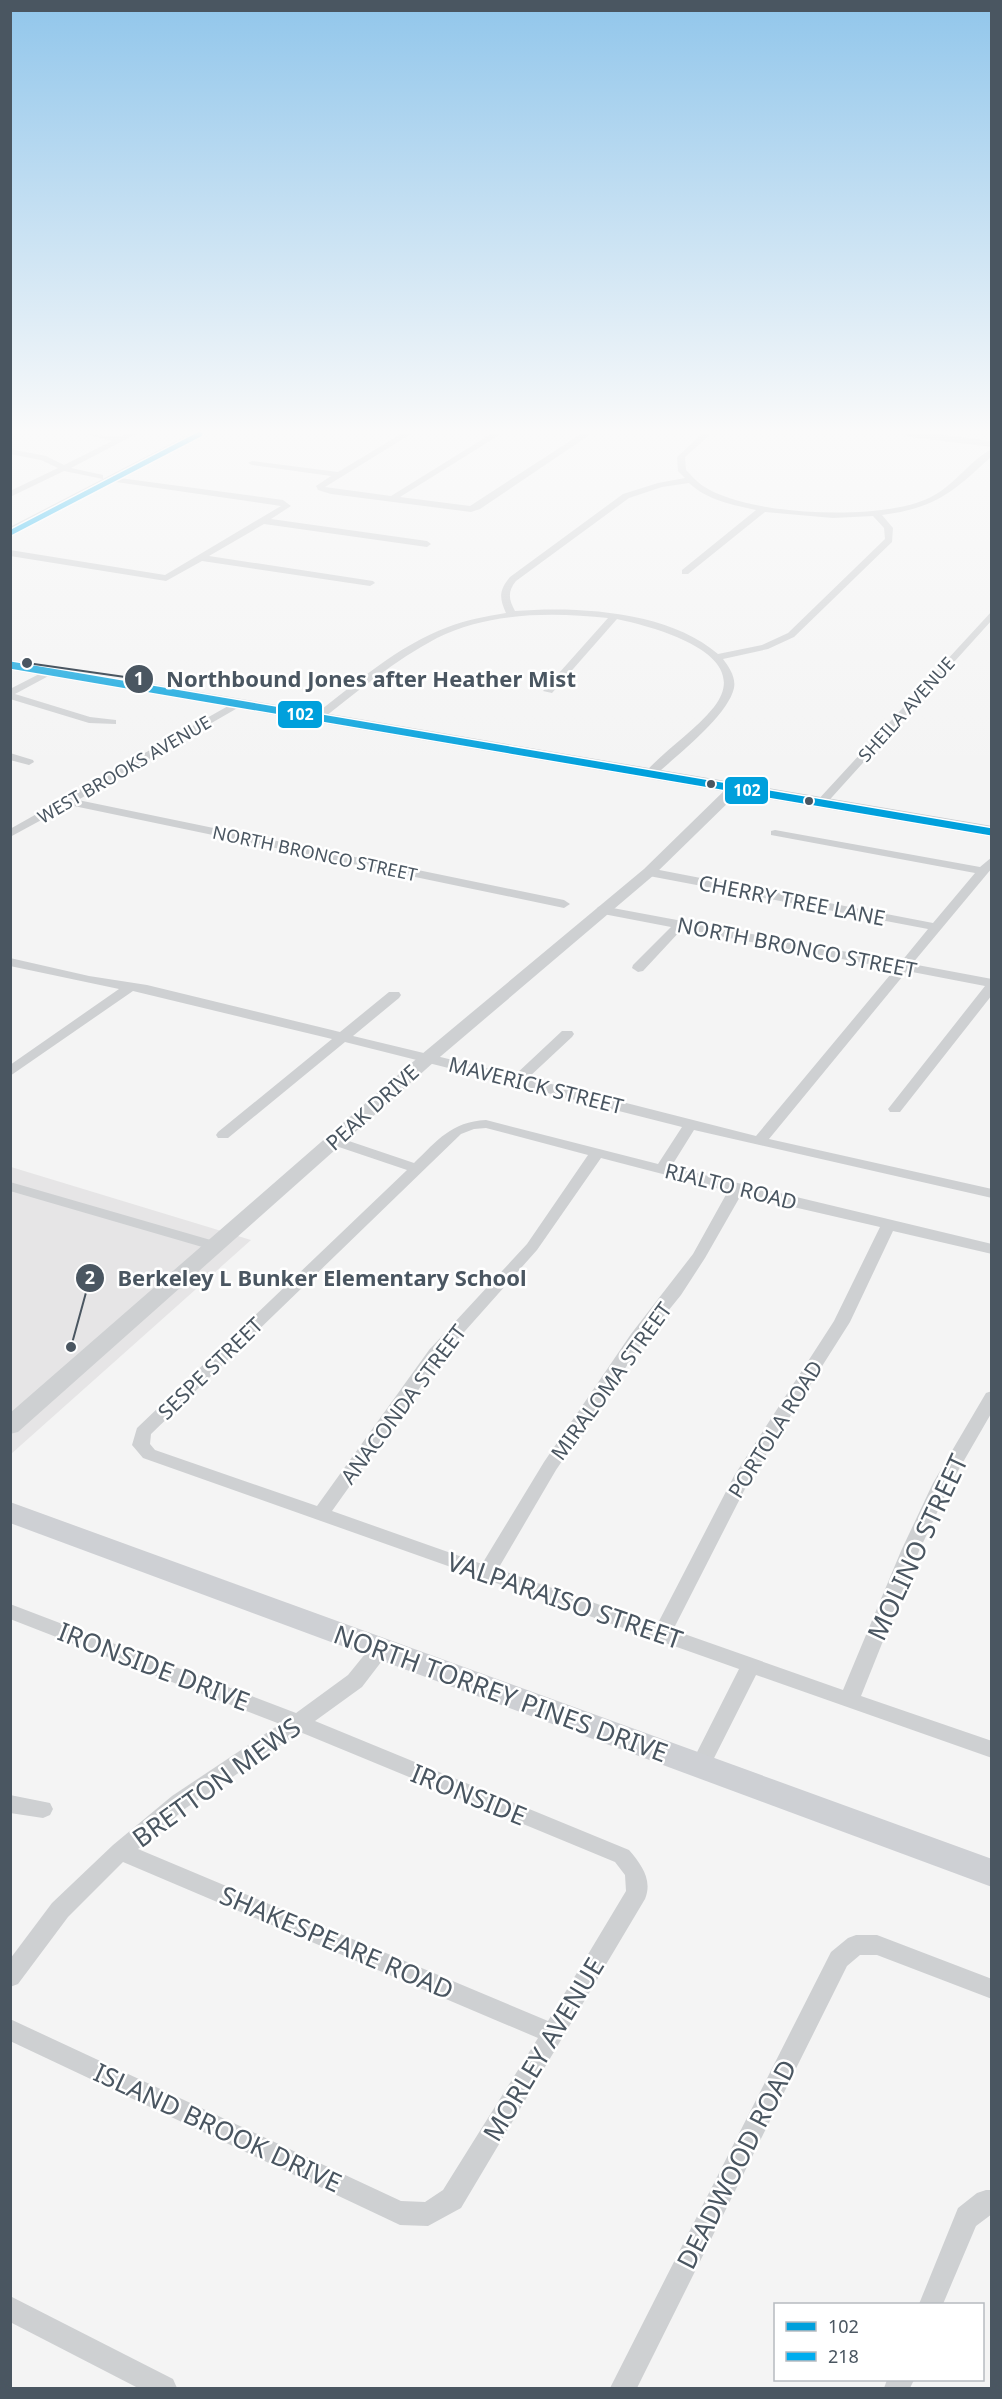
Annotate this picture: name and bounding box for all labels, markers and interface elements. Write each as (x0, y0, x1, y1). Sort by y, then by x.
street label: SHEILA AVENUE (852, 651, 960, 767)
callout: Northbound Jones after Heather Mist (124, 659, 588, 699)
text: Northbound Jones after Heather Mist (166, 663, 576, 693)
text: 1 (134, 666, 144, 690)
line badge: 102 (277, 700, 323, 729)
text: 102 (286, 703, 314, 725)
street label: WEST BROOKS AVENUE (33, 709, 215, 829)
line badge: 102 (724, 776, 769, 805)
unlabelled marker (705, 778, 717, 790)
text: 102 (733, 779, 761, 801)
unlabelled marker (803, 795, 815, 807)
street label: NORTH BRONCO STREET (211, 820, 419, 886)
street label: CHERRY TREE LANE (696, 868, 888, 932)
street label: NORTH BRONCO STREET (675, 910, 919, 984)
street label: MAVERICK STREET (446, 1050, 627, 1120)
street label: PEAK DRIVE (320, 1058, 424, 1156)
street label: RIALTO ROAD (662, 1156, 800, 1216)
callout: Berkeley L Bunker Elementary School (75, 1258, 538, 1298)
text: Berkeley L Bunker Elementary School (117, 1262, 527, 1292)
text: 2 (85, 1265, 95, 1289)
street label: MIRALOMA STREET (544, 1296, 678, 1466)
street label: SESPE STREET (151, 1311, 269, 1425)
street label: ANACONDA STREET (334, 1318, 472, 1489)
street label: PORTOLA ROAD (721, 1355, 829, 1503)
street label: MOLINO STREET (858, 1448, 976, 1646)
street label: VALPARAISO STREET (442, 1543, 688, 1657)
street label: IRONSIDE DRIVE (53, 1613, 255, 1719)
street label: NORTH TORREY PINES DRIVE (329, 1616, 673, 1770)
street label: BRETTON MEWS (125, 1709, 307, 1855)
street label: IRONSIDE (406, 1755, 532, 1833)
street label: SHAKESPEARE ROAD (215, 1876, 459, 2008)
street label: MORLEY AVENUE (474, 1950, 612, 2148)
street label: DEADWOOD ROAD (668, 2053, 804, 2275)
street label: ISLAND BROOK DRIVE (88, 2054, 348, 2200)
legend (774, 2303, 984, 2381)
text: 102 (828, 2314, 859, 2338)
text: 218 (828, 2344, 859, 2368)

